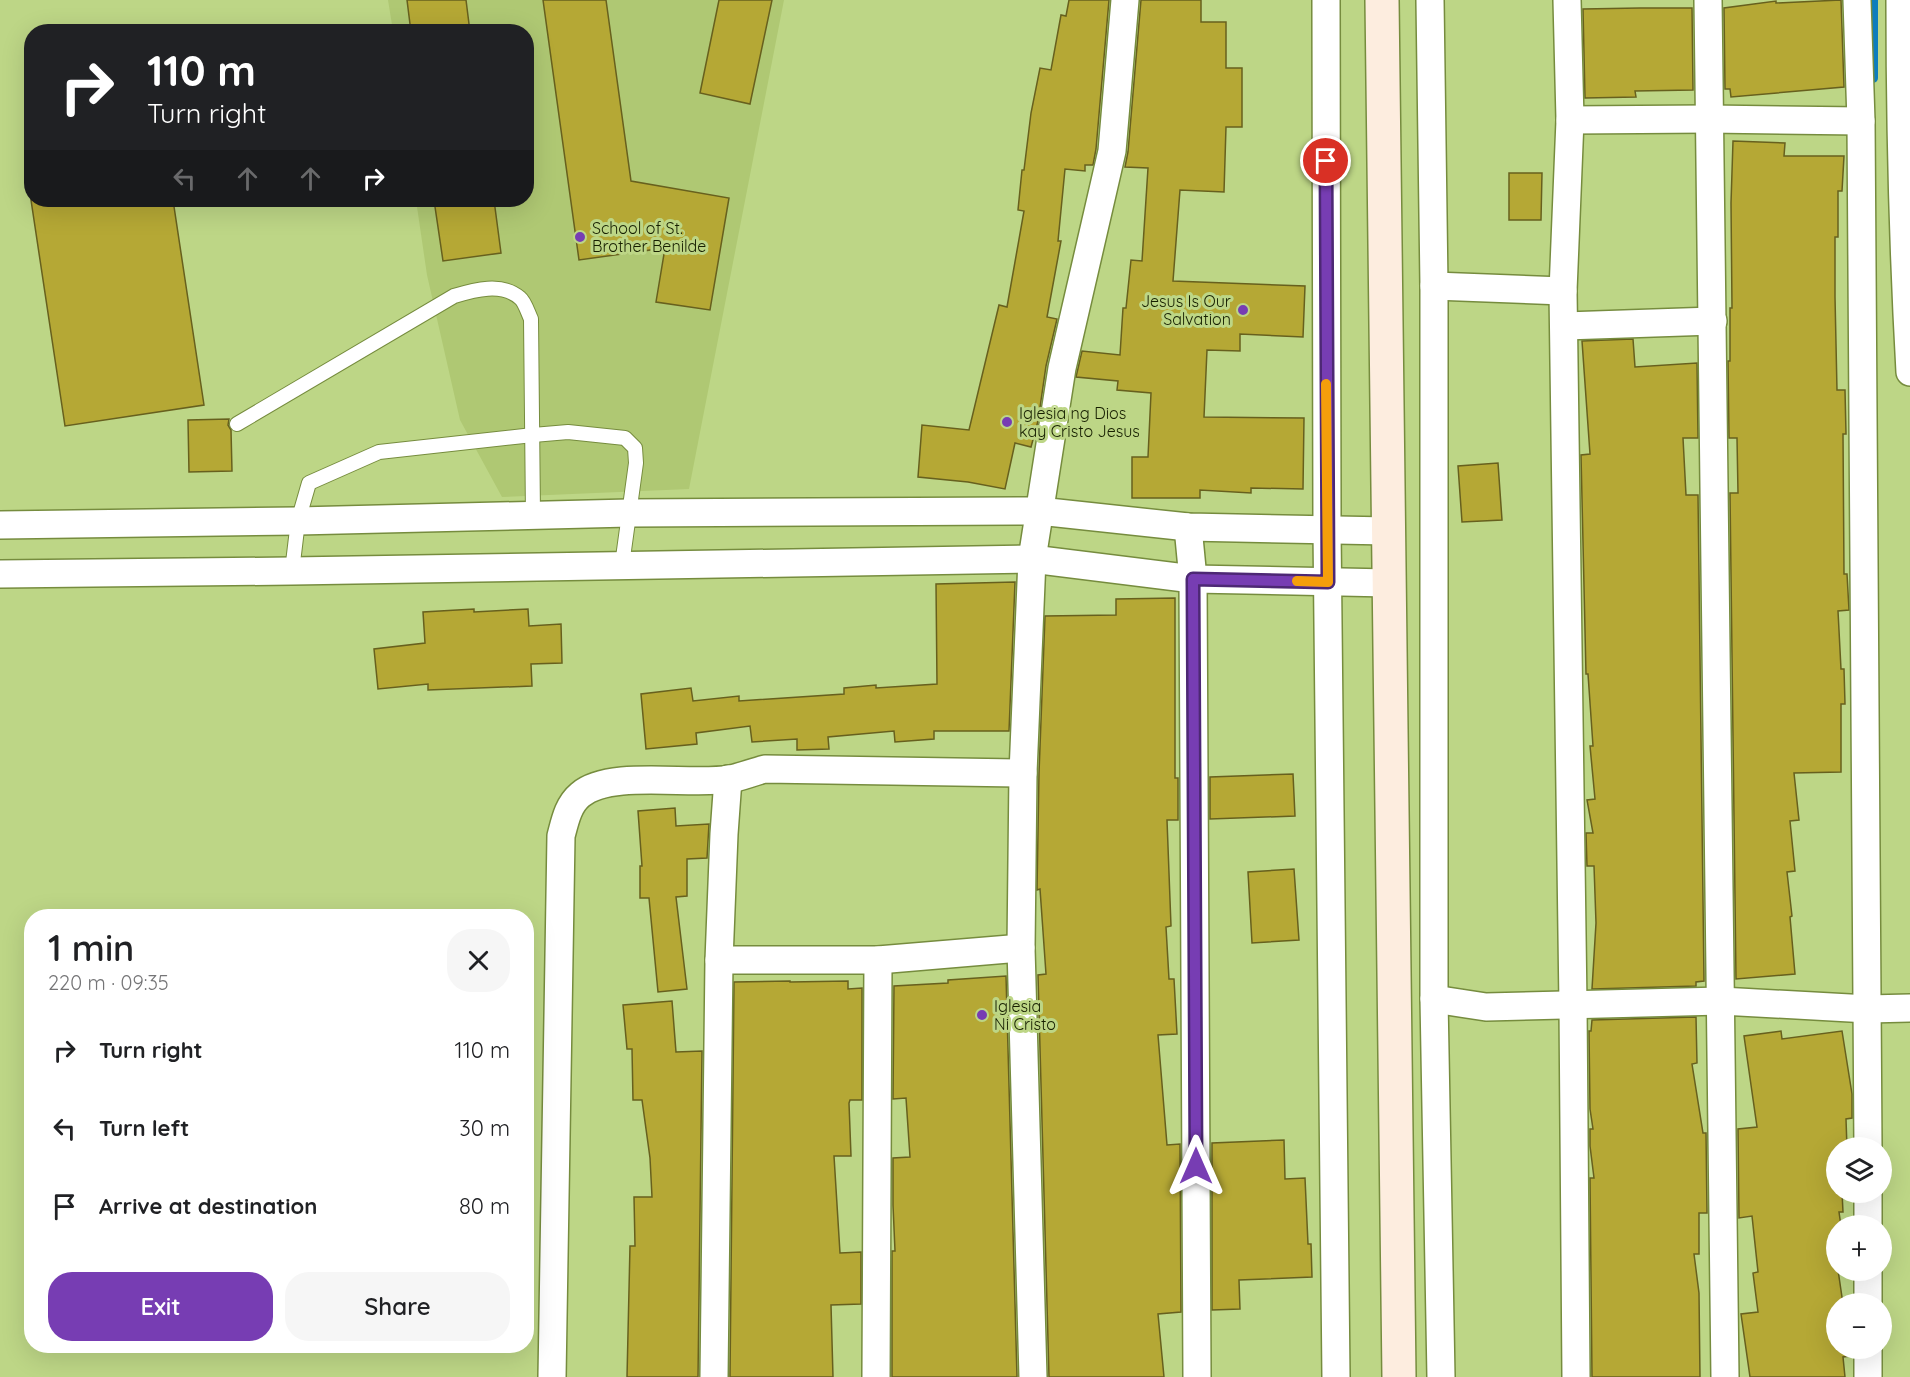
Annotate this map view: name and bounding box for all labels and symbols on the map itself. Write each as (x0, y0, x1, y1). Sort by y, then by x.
pin (1300, 135, 1351, 186)
place label: School of St. Brother Benilde (592, 218, 706, 256)
marker: School of St. Brother Benilde (573, 230, 587, 244)
place label: Jesus Is Our Salvation (1141, 291, 1231, 329)
marker: Jesus Is Our Salvation (1236, 303, 1250, 317)
place label: Iglesia ng Dios kay Cristo Jesus (1019, 403, 1140, 441)
marker: Iglesia ng Dios kay Cristo Jesus (1000, 415, 1014, 429)
place label: Iglesia Ni Cristo (994, 996, 1056, 1034)
marker: Iglesia Ni Cristo (975, 1008, 989, 1022)
position arrow (1164, 1134, 1228, 1198)

